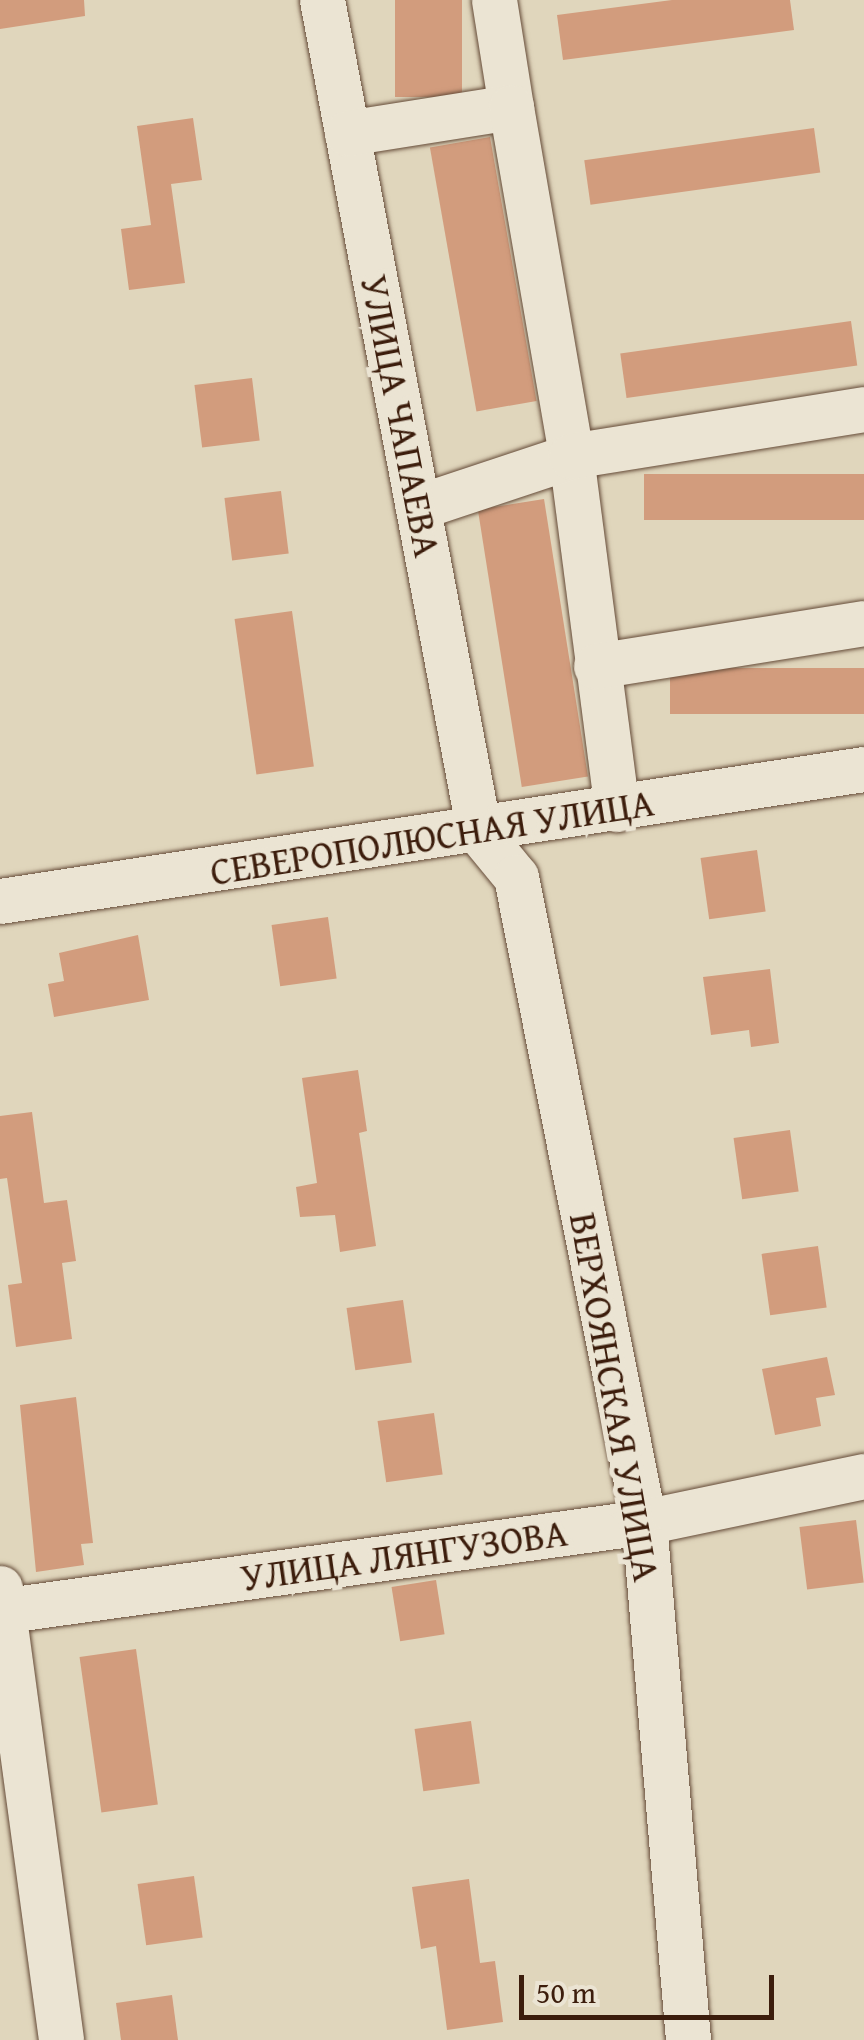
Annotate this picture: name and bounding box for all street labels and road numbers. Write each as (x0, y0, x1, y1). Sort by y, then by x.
street label: УЛИЦА ЧАПАЕВА (351, 271, 451, 561)
street label: СЕВЕРОПОЛЮСНАЯ УЛИЦА (207, 779, 657, 895)
street label: ВЕРХОЯНСКАЯ УЛИЦА (560, 1209, 670, 1585)
street label: УЛИЦА ЛЯНГУЗОВА (238, 1510, 570, 1600)

